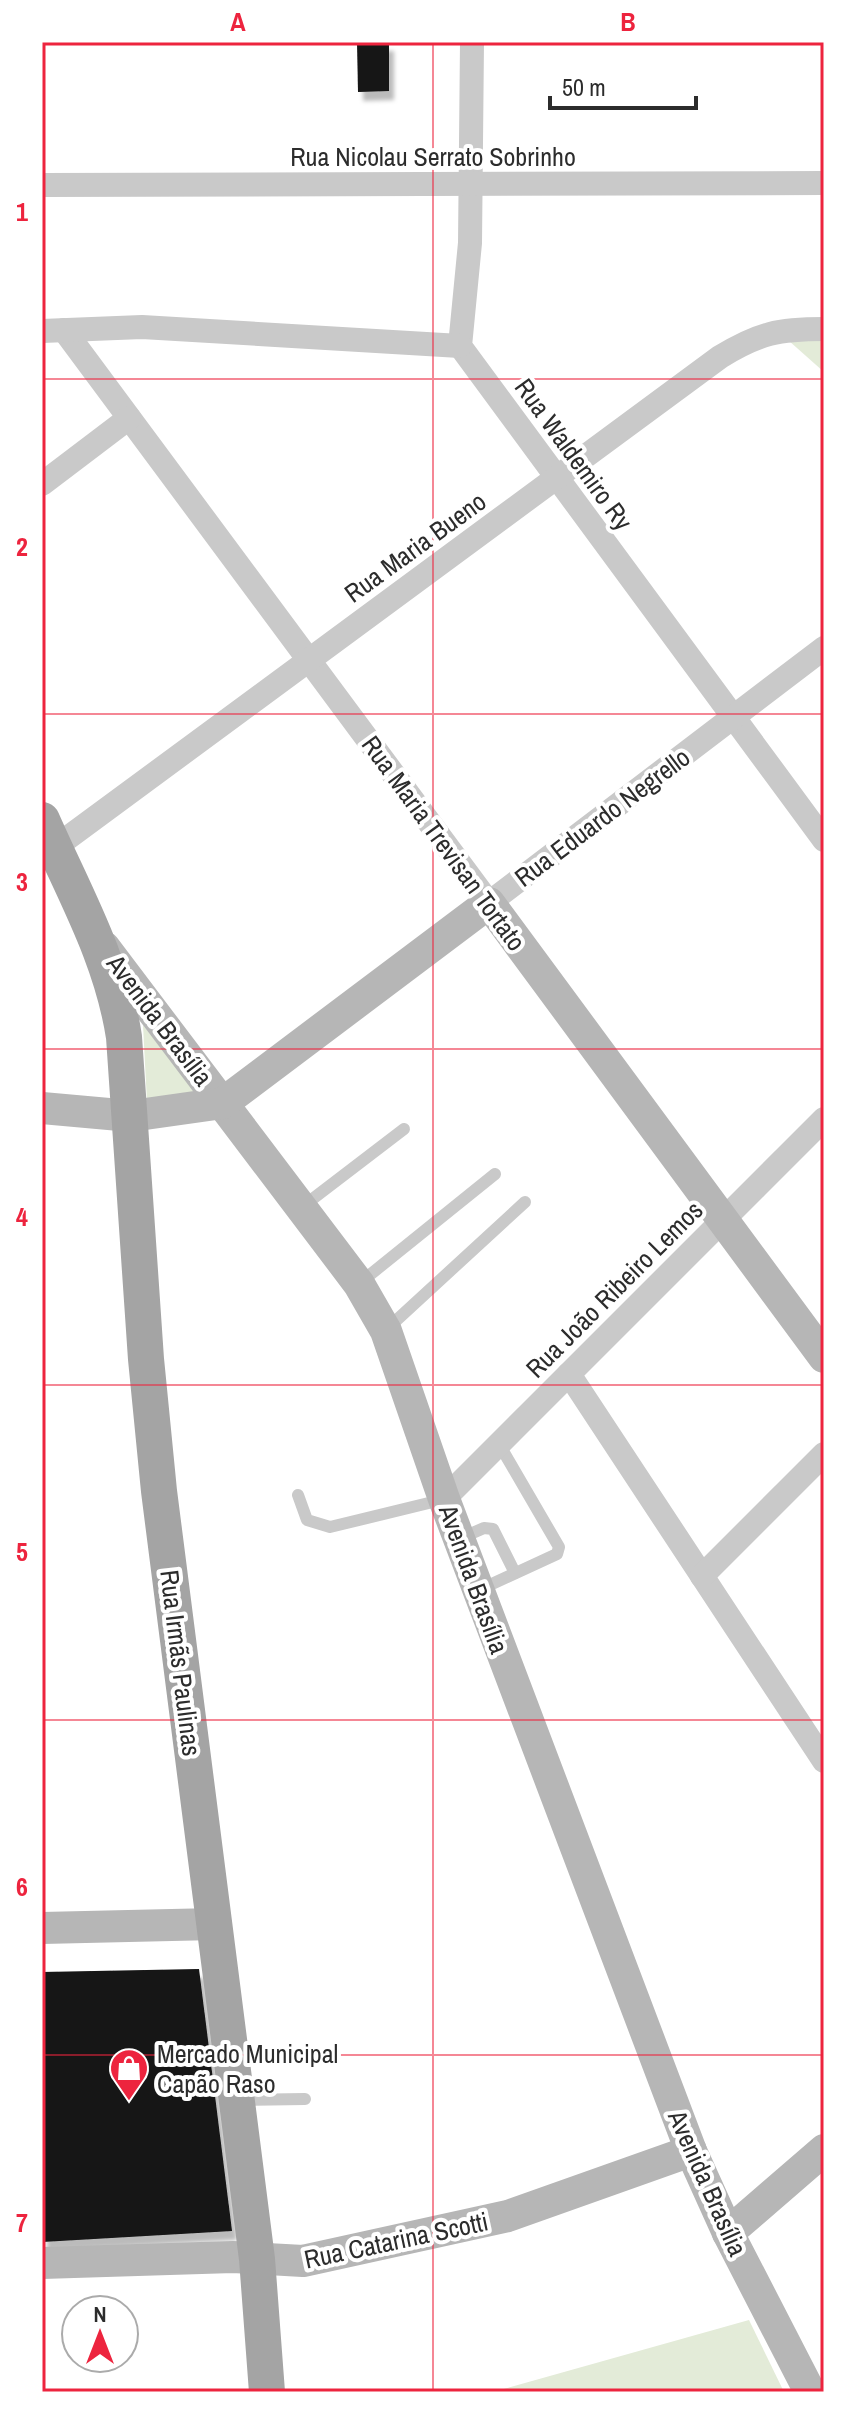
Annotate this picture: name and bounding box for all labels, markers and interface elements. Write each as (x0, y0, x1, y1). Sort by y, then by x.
text: A (230, 4, 246, 39)
text: B (620, 4, 636, 39)
scale bar (550, 60, 696, 110)
text: 50 m (562, 71, 606, 103)
street label: Rua Nicolau Serrato Sobrinho (290, 139, 576, 174)
text: 1 (16, 194, 28, 229)
street label: Rua Waldemiro Ry (507, 371, 641, 537)
street label: Rua Maria Bueno (337, 484, 493, 610)
text: 2 (16, 529, 28, 564)
street label: Rua Maria Trevisan Tortato (354, 728, 534, 958)
street label: Rua Eduardo Negrello (507, 740, 697, 894)
text: 3 (16, 864, 28, 899)
street label: Avenida Brasília (98, 946, 221, 1093)
street label: Rua João Ribeiro Lemos (518, 1193, 710, 1385)
text: 4 (16, 1199, 28, 1234)
street label: Avenida Brasília (431, 1499, 517, 1658)
text: 5 (16, 1534, 28, 1569)
street label: Rua Irmãs Paulinas (152, 1568, 210, 1758)
text: 6 (16, 1869, 28, 1904)
place label: Mercado Municipal Capão Raso (157, 2036, 338, 2101)
shop icon: Mercado Municipal Capão Raso (108, 2047, 150, 2102)
street label: Avenida Brasília (660, 2104, 756, 2262)
street label: Rua Catarina Scotti (301, 2203, 491, 2277)
text: 7 (16, 2205, 28, 2240)
north arrow (60, 2294, 140, 2374)
text: N (93, 2299, 107, 2329)

